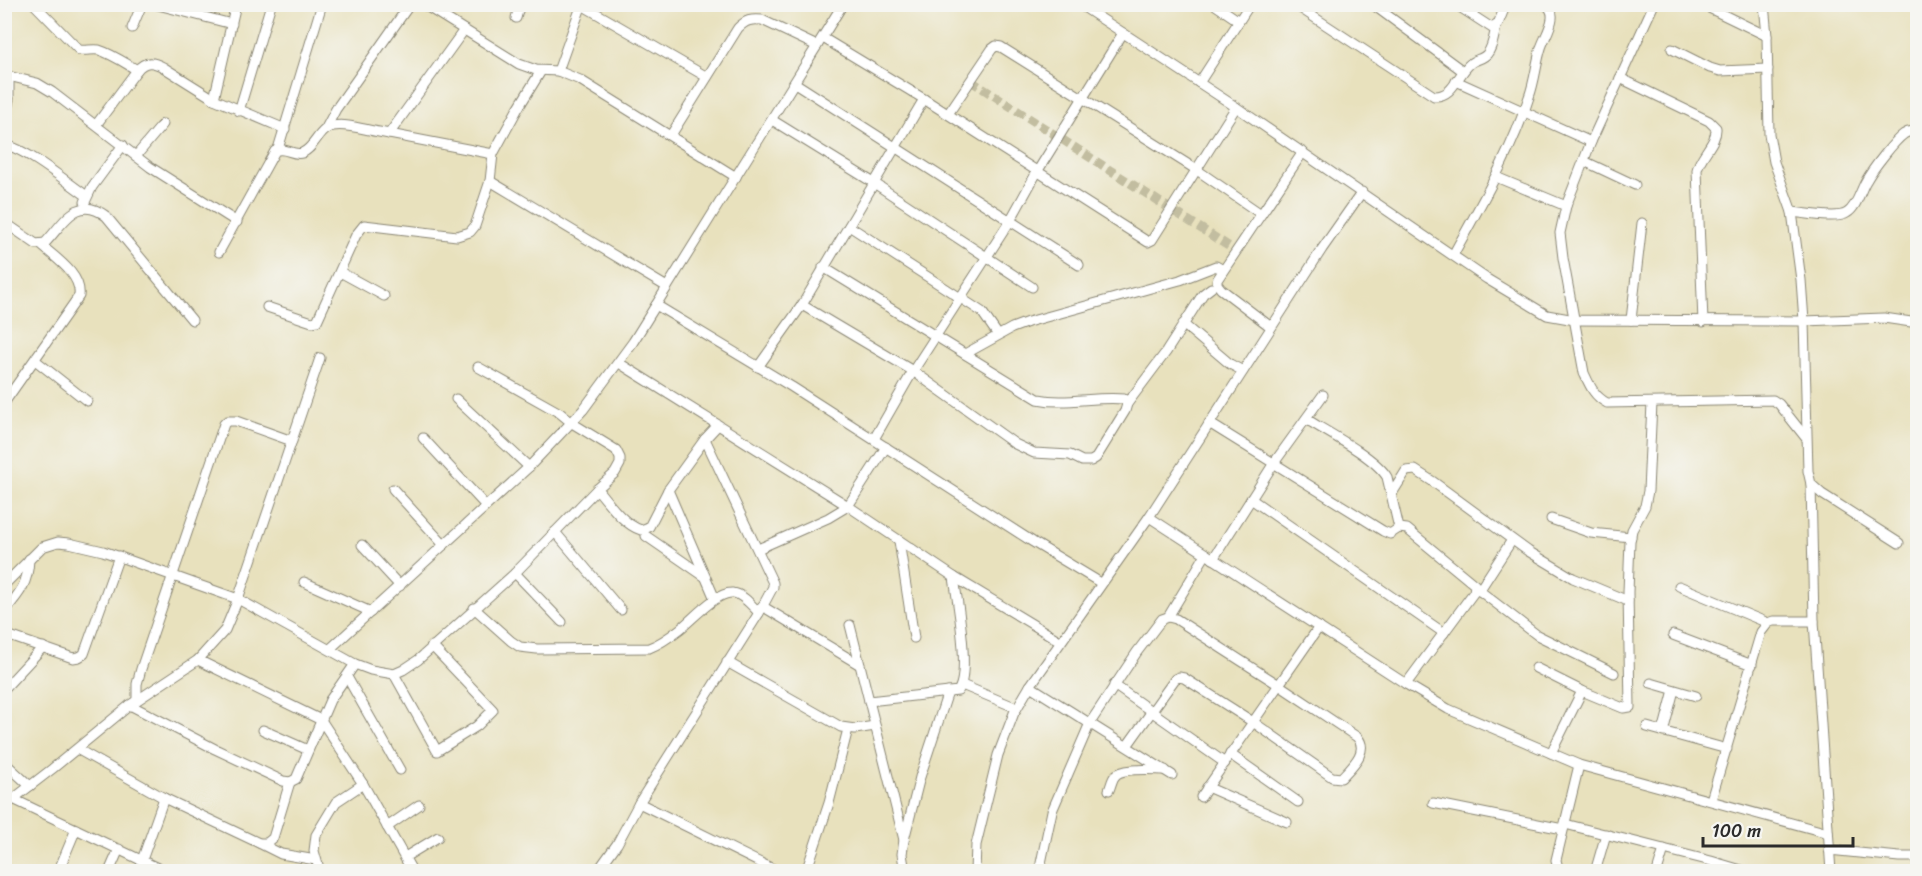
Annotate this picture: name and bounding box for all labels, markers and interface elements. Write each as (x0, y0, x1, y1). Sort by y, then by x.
scale bar (1703, 810, 1853, 848)
text: 100 m (1712, 815, 1761, 847)

